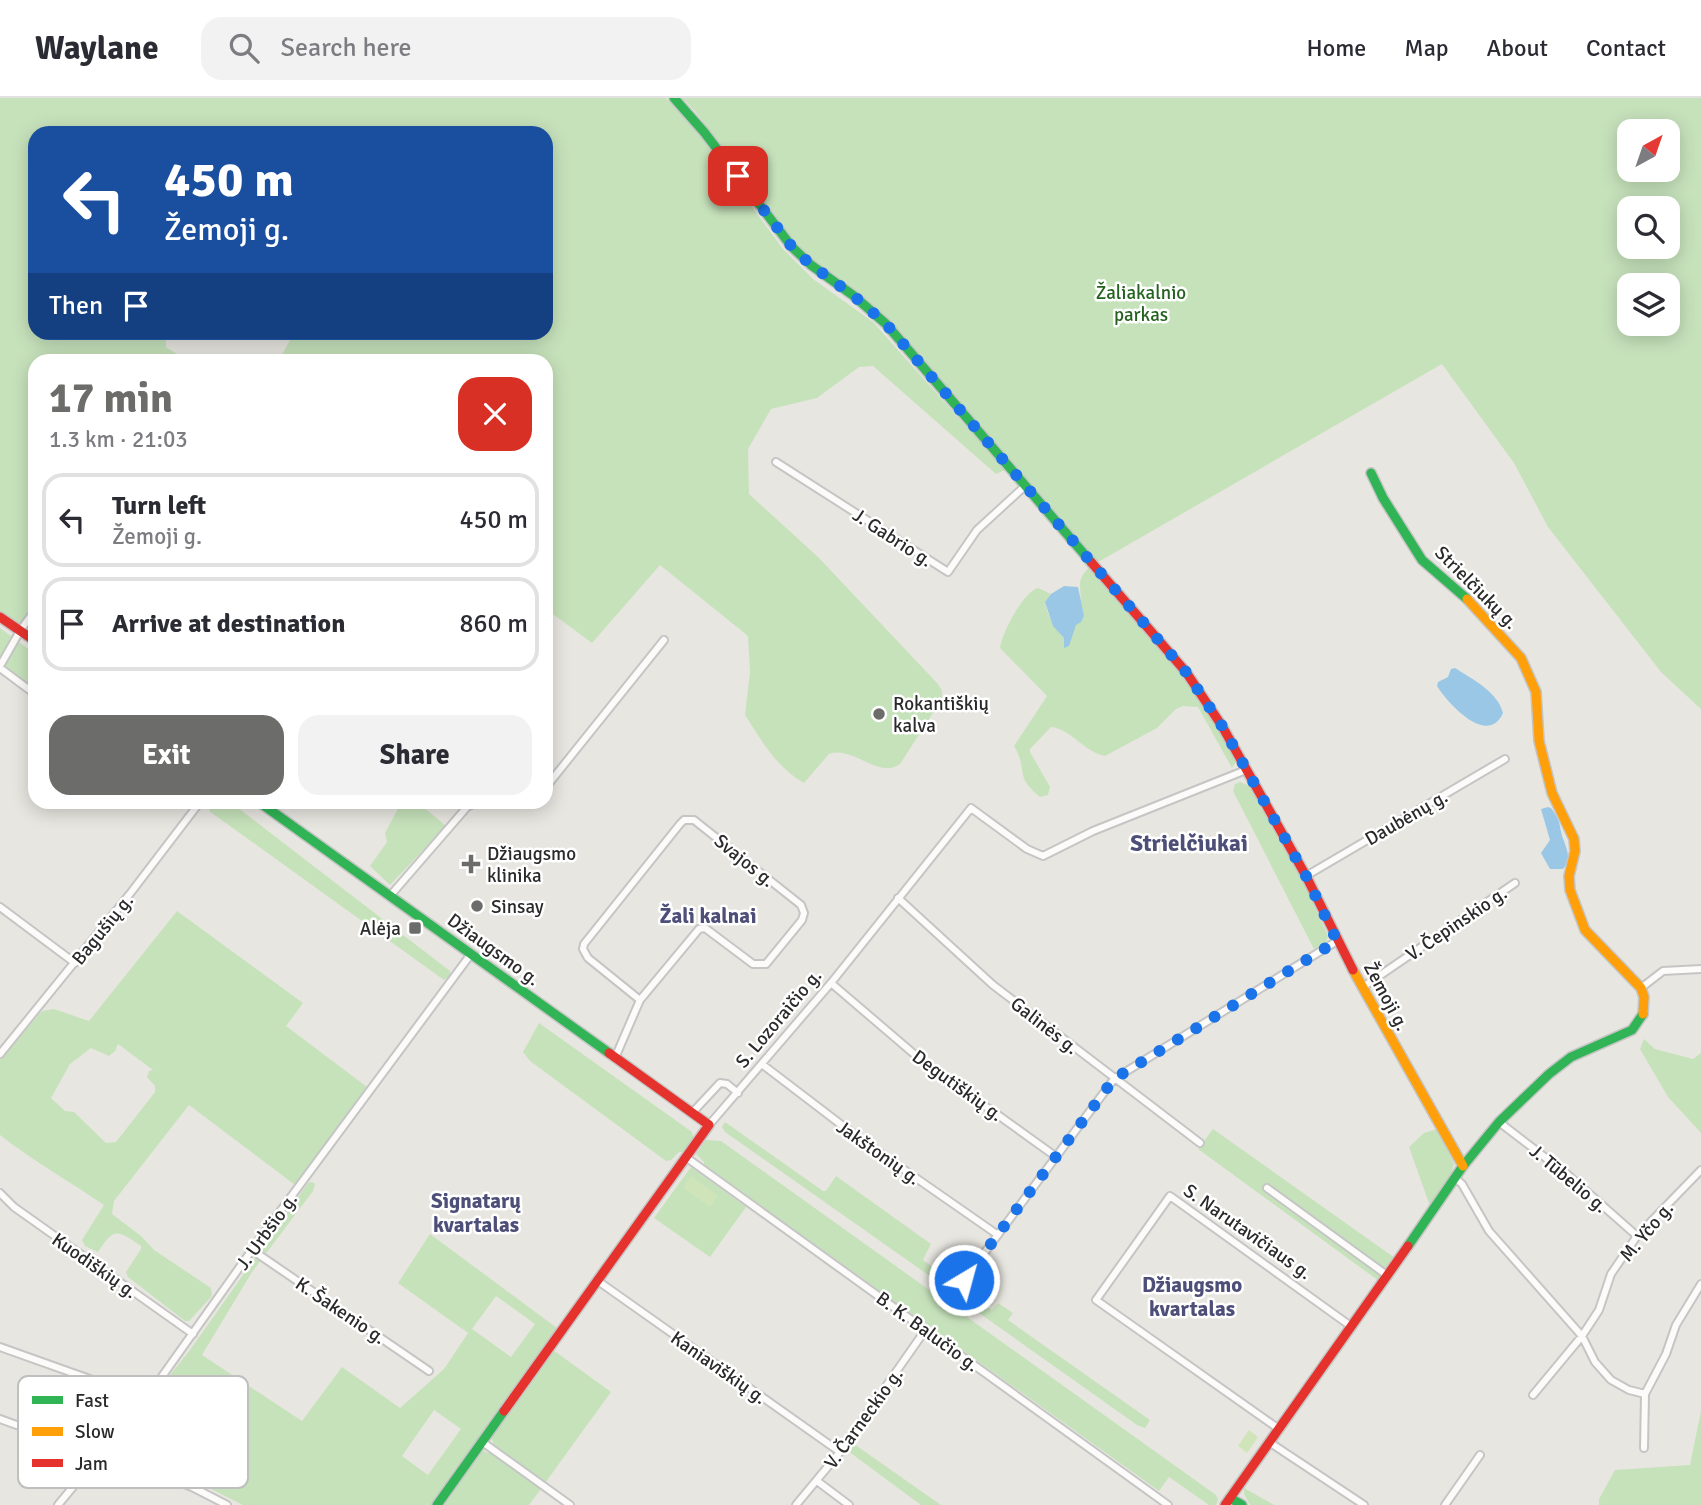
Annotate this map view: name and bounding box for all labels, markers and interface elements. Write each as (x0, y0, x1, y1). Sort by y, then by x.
search box (201, 17, 691, 80)
text: Waylane (35, 28, 159, 69)
icon: search (225, 29, 263, 67)
text: Search here (281, 32, 412, 64)
text: Home (1306, 33, 1366, 63)
text: Map (1404, 33, 1449, 63)
text: About (1487, 33, 1548, 63)
text: Contact (1586, 33, 1666, 63)
north arrow (1617, 119, 1680, 182)
map controls (1617, 119, 1680, 336)
pin (708, 146, 768, 206)
text: 450 m (164, 150, 294, 210)
icon: left (49, 154, 140, 245)
icon: arrive (719, 157, 757, 195)
button: search (1617, 196, 1680, 259)
text: Žemoji g. (164, 210, 289, 249)
button: layers (1617, 273, 1680, 336)
park label: Žaliakalnio parkas (1096, 281, 1186, 327)
icon: arrive (117, 287, 155, 325)
text: Then (49, 290, 103, 322)
text: 17 min (49, 373, 173, 424)
button: close (458, 377, 532, 451)
text: 1.3 km · 21:03 (49, 425, 188, 454)
text: Turn left (112, 490, 206, 522)
icon: left (53, 501, 91, 539)
street label: J. Gabrio g. (848, 503, 937, 573)
text: 450 m (459, 504, 528, 536)
text: Žemoji g. (112, 522, 202, 551)
street label: Strielčiukų g. (1430, 541, 1523, 634)
icon: arrive (53, 605, 91, 643)
text: Arrive at destination (112, 608, 345, 640)
text: 860 m (459, 608, 528, 640)
place label: Rokantiškių kalva (893, 692, 989, 738)
marker: Rokantiškių kalva (871, 706, 887, 722)
button: Exit (49, 715, 284, 795)
button: Share (298, 715, 532, 795)
street label: Daubėnų g. (1361, 785, 1452, 851)
street label: Svajos g. (709, 829, 780, 892)
district label: Strielčiukai (1130, 829, 1248, 858)
place label: Džiaugsmo klinika (487, 842, 576, 888)
marker: Džiaugsmo klinika (461, 854, 481, 874)
street label: V. Čepinskio g. (1401, 880, 1512, 966)
street label: Bagušių g. (67, 889, 139, 970)
place label: Sinsay (491, 895, 544, 919)
marker: Sinsay (469, 898, 485, 914)
district label: Žali kalnai (660, 903, 756, 929)
street label: Džiaugsmo g. (443, 908, 544, 991)
place label: Alėja (360, 917, 401, 941)
marker: Alėja (407, 920, 423, 936)
street label: Žemoji g. (1358, 958, 1414, 1035)
street label: S. Lozoraičio g. (730, 964, 827, 1073)
street label: Galinės g. (1006, 992, 1083, 1060)
street label: Degutiškių g. (907, 1045, 1008, 1127)
street label: Jakštonių g. (832, 1115, 925, 1190)
street label: J. Tūbelio g. (1524, 1139, 1612, 1218)
street label: S. Narutavičiaus g. (1179, 1179, 1316, 1285)
street label: J. Urbšio g. (231, 1188, 303, 1275)
district label: Signatarų kvartalas (431, 1188, 521, 1238)
street label: M. Yčo g. (1615, 1197, 1679, 1267)
street label: Kuodiškių g. (47, 1228, 142, 1304)
position arrow (927, 1243, 1001, 1317)
street label: K. Šakenio g. (291, 1271, 391, 1350)
district label: Džiaugsmo kvartalas (1142, 1272, 1242, 1322)
street label: B. K. Balučio g. (871, 1286, 984, 1377)
street label: Kaniaviškių g. (666, 1326, 771, 1410)
street label: V. Čarneckio g. (818, 1363, 908, 1474)
legend (18, 1376, 248, 1488)
text: Fast (75, 1389, 109, 1413)
text: Slow (75, 1420, 115, 1444)
text: Jam (75, 1452, 108, 1476)

